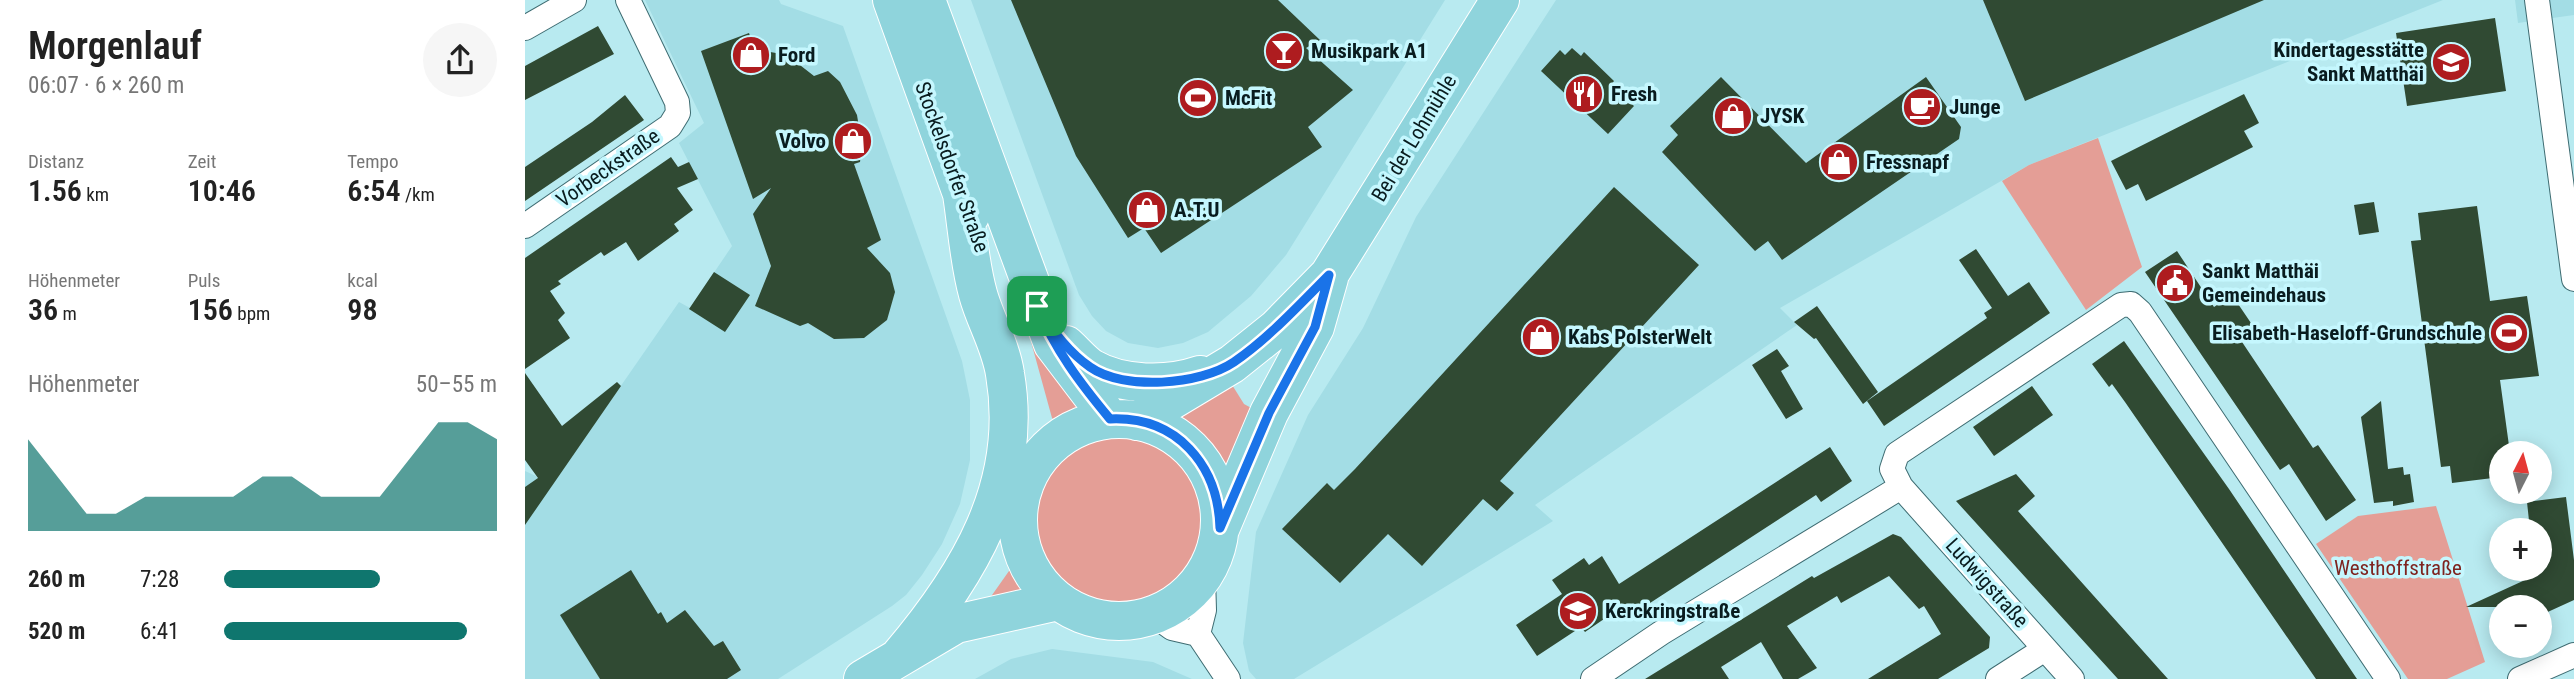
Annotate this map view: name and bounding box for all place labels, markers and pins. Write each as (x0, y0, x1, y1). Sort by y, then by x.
bar icon: Musikpark A1 (1263, 30, 1305, 72)
shop icon: Ford (730, 34, 772, 76)
place label: Kindertagesstätte Sankt Matthäi (2274, 38, 2424, 86)
place label: Musikpark A1 (1311, 39, 1427, 63)
school or university icon: Kindertagesstätte Sankt Matthäi (2430, 41, 2472, 83)
place label: Ford (778, 43, 815, 67)
restaurant icon: Fresh (1563, 73, 1605, 115)
sports icon: McFit (1177, 77, 1219, 119)
place label: Fresh (1611, 82, 1657, 106)
place label: McFit (1225, 86, 1272, 110)
cafe icon: Junge (1901, 86, 1943, 128)
shop icon: JYSK (1712, 95, 1754, 137)
place label: Junge (1949, 95, 2001, 119)
place label: JYSK (1760, 104, 1805, 128)
shop icon: Volvo (832, 120, 874, 162)
place label: Volvo (779, 129, 826, 153)
shop icon: Fressnapf (1818, 141, 1860, 183)
place label: Fressnapf (1866, 150, 1949, 174)
shop icon: A.T.U (1126, 189, 1168, 231)
place label: A.T.U (1174, 198, 1220, 222)
place label: Sankt Matthäi Gemeindehaus (2202, 259, 2326, 307)
public building icon: Sankt Matthäi Gemeindehaus (2154, 262, 2196, 304)
pin (1007, 276, 1067, 336)
sports icon: Elisabeth-Haseloff-Grundschule (2488, 312, 2530, 354)
shop icon: Kabs PolsterWelt (1520, 316, 1562, 358)
place label: Elisabeth-Haseloff-Grundschule (2212, 321, 2482, 345)
place label: Kabs PolsterWelt (1568, 325, 1712, 349)
school or university icon: Kerckringstraße (1557, 590, 1599, 632)
place label: Kerckringstraße (1605, 599, 1740, 623)

